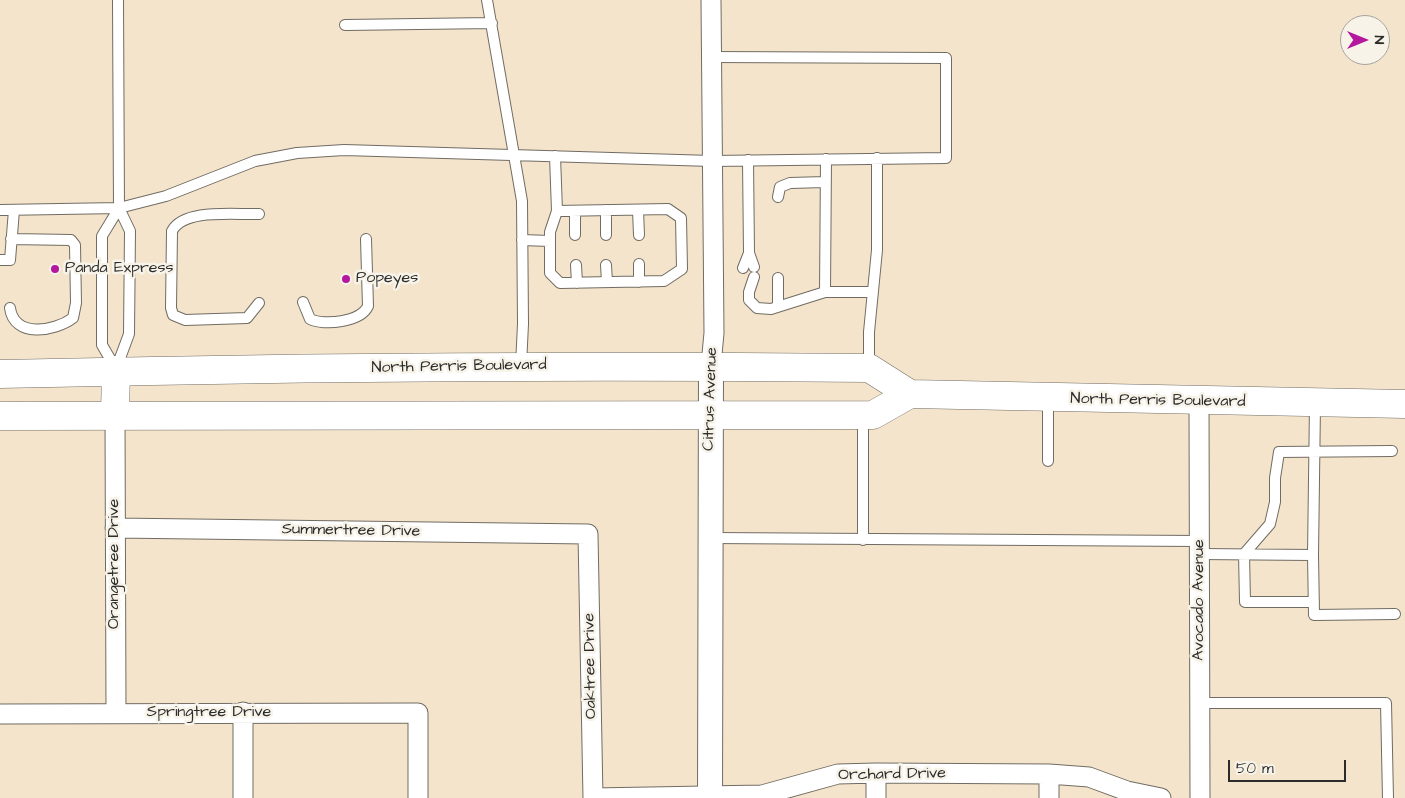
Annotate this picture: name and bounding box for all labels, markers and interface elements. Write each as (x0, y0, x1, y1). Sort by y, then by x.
north arrow (1340, 15, 1390, 65)
text: N (1369, 36, 1389, 44)
place label: Panda Express (65, 259, 174, 279)
marker: Panda Express (49, 263, 61, 275)
place label: Popeyes (356, 269, 418, 289)
marker: Popeyes (340, 273, 352, 285)
street label: Citrus Avenue (700, 347, 722, 451)
street label: North Perris Boulevard (371, 356, 547, 378)
street label: North Perris Boulevard (1070, 390, 1246, 412)
street label: Orangetree Drive (105, 499, 125, 629)
street label: Summertree Drive (282, 520, 420, 542)
street label: Avocado Avenue (1190, 539, 1210, 661)
street label: Oaktree Drive (580, 613, 602, 719)
street label: Springtree Drive (147, 703, 271, 723)
scale bar (1230, 750, 1348, 782)
text: 50 m (1236, 758, 1274, 779)
street label: Orchard Drive (838, 764, 946, 786)

